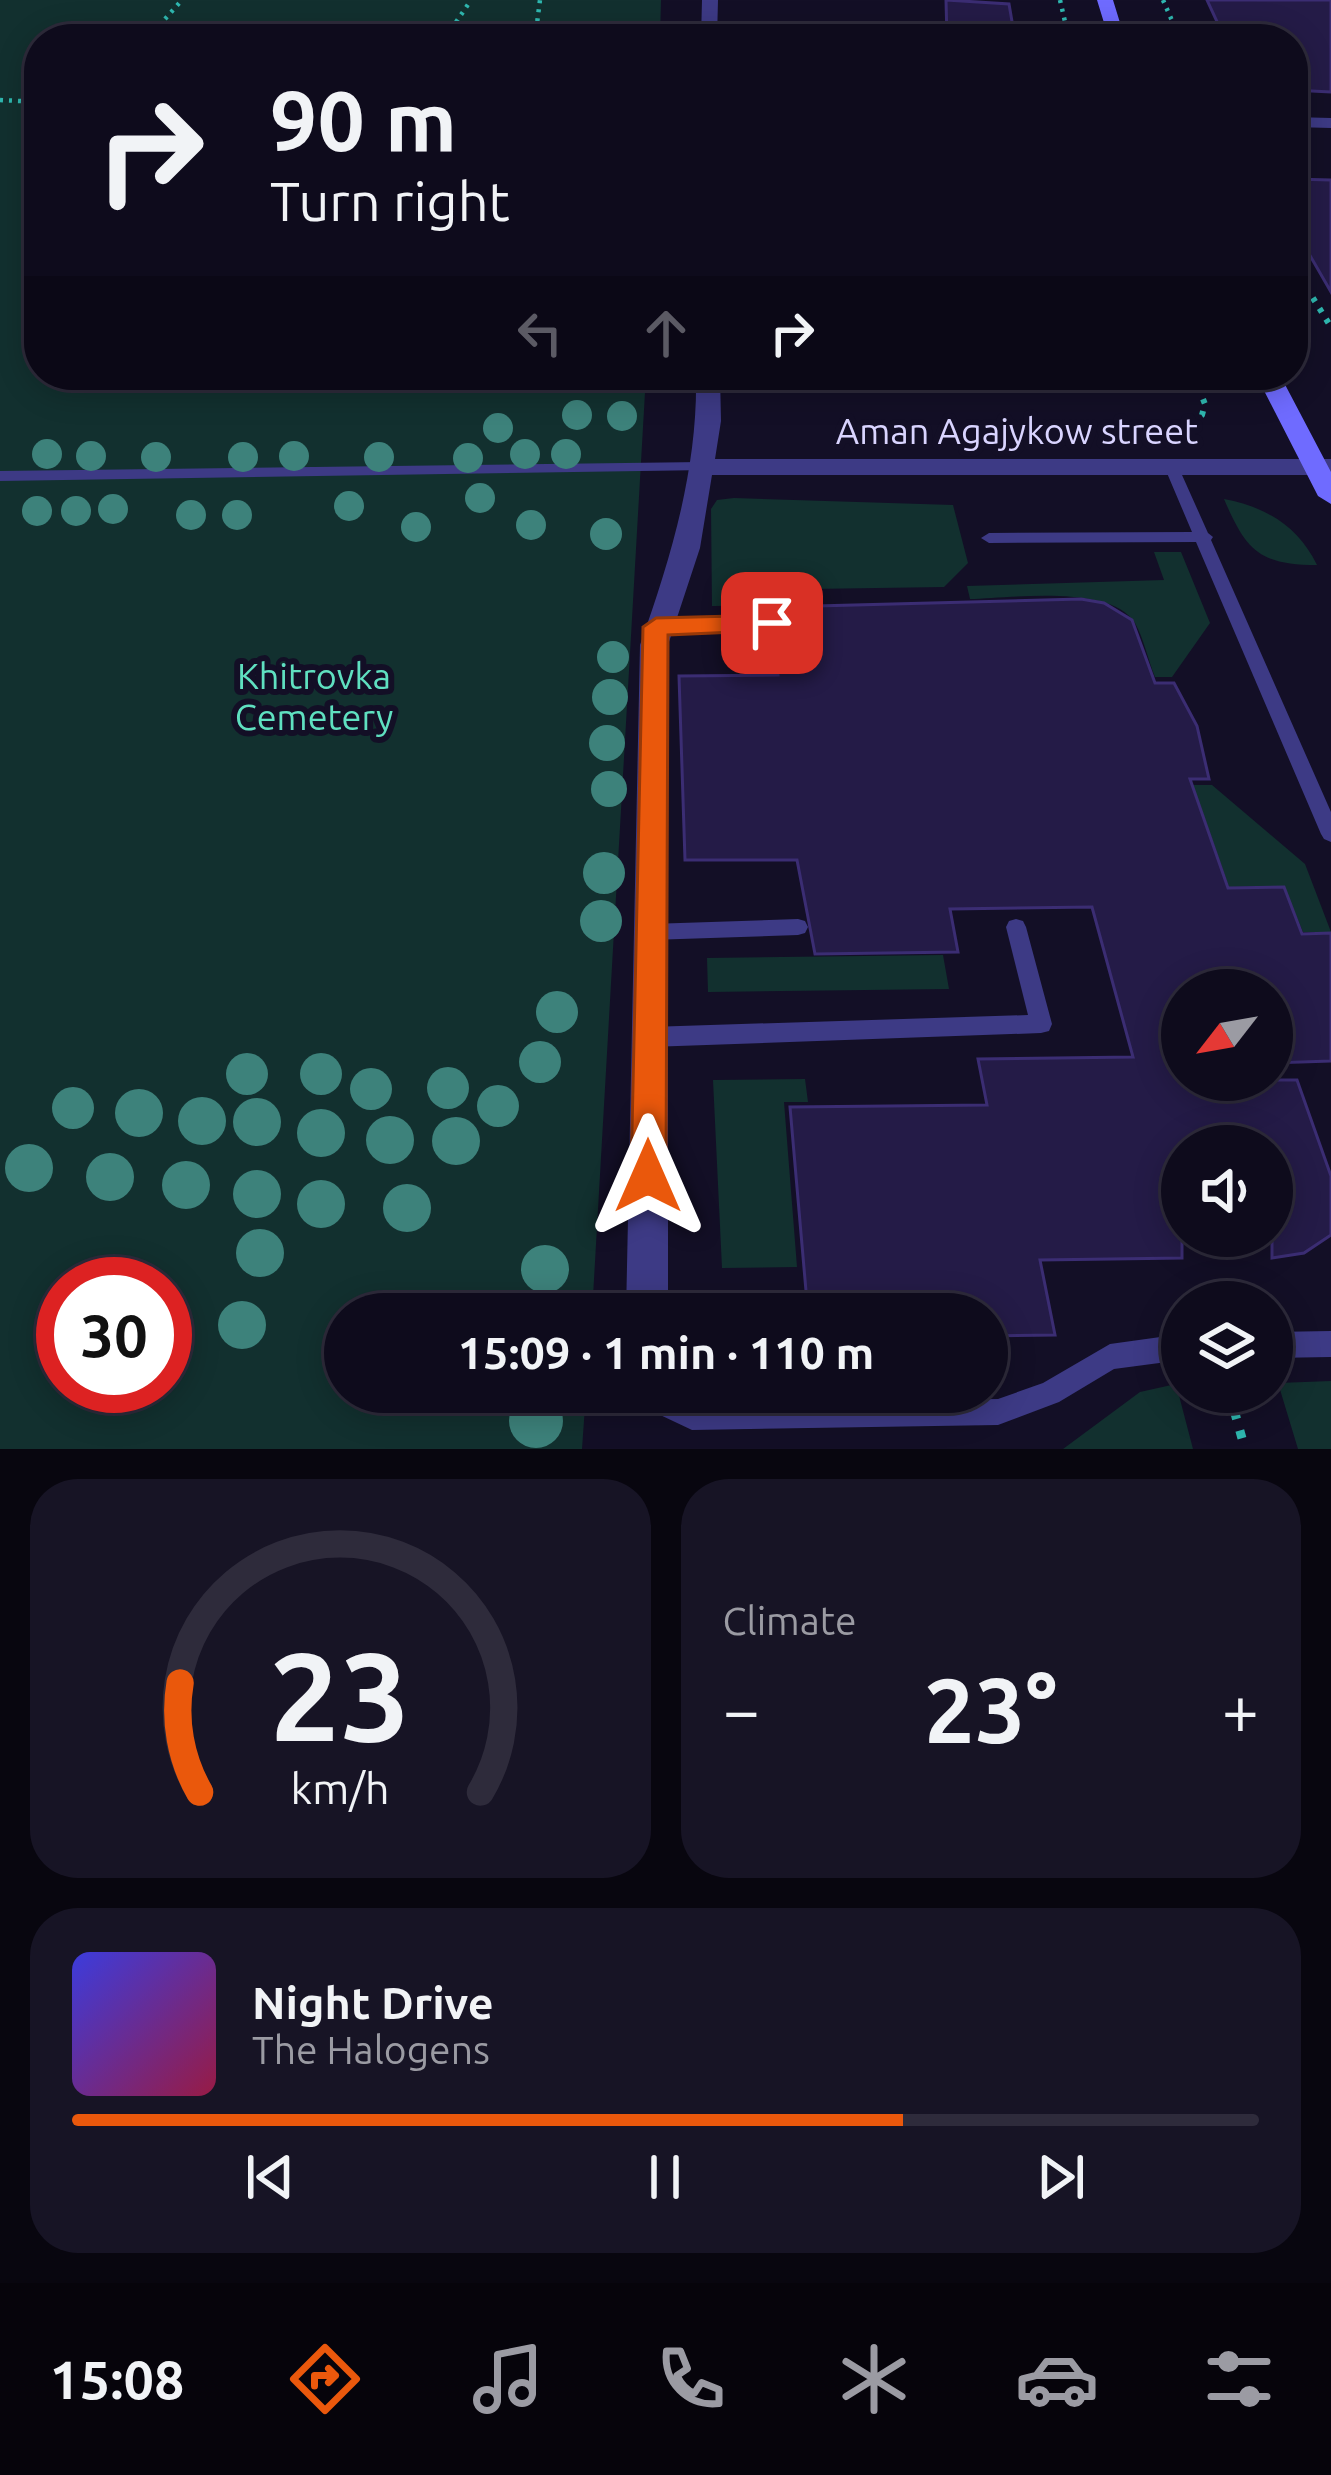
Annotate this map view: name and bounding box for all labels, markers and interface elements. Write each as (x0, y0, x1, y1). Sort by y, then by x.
icon: right (72, 72, 228, 228)
text: 90 m (270, 73, 457, 167)
text: Turn right (270, 171, 510, 231)
icon: left (507, 300, 573, 366)
icon: ahead (633, 300, 699, 366)
icon: right (759, 300, 825, 366)
street label: Aman Agajykow street (836, 410, 1198, 451)
pin (721, 572, 823, 674)
icon: arrive (739, 590, 805, 656)
park label: Khitrovka Cemetery (235, 655, 393, 737)
north arrow (1161, 969, 1293, 1101)
map controls (1161, 969, 1293, 1413)
position arrow (585, 1113, 711, 1239)
button: sound (1161, 1125, 1293, 1257)
speed limit sign: 30 (36, 1257, 192, 1413)
button: layers (1161, 1281, 1293, 1413)
text: 15:09 · 1 min · 110 m (458, 1327, 874, 1378)
text: Climate (723, 1599, 857, 1642)
text: 23 (270, 1625, 411, 1765)
text: 23° (924, 1659, 1057, 1760)
text: − (723, 1672, 760, 1746)
text: + (1222, 1672, 1259, 1746)
text: km/h (291, 1763, 390, 1811)
text: Night Drive (252, 1977, 494, 2028)
text: The Halogens (252, 2028, 490, 2071)
icon: previous (237, 2144, 303, 2210)
icon: pause (632, 2144, 698, 2210)
icon: next (1028, 2144, 1094, 2210)
icon: directions (283, 2337, 367, 2421)
icon: music (466, 2337, 550, 2421)
icon: phone (649, 2337, 733, 2421)
icon: climate (832, 2337, 916, 2421)
icon: car (1015, 2337, 1099, 2421)
icon: filters (1197, 2337, 1281, 2421)
text: 15:08 (49, 2349, 185, 2409)

